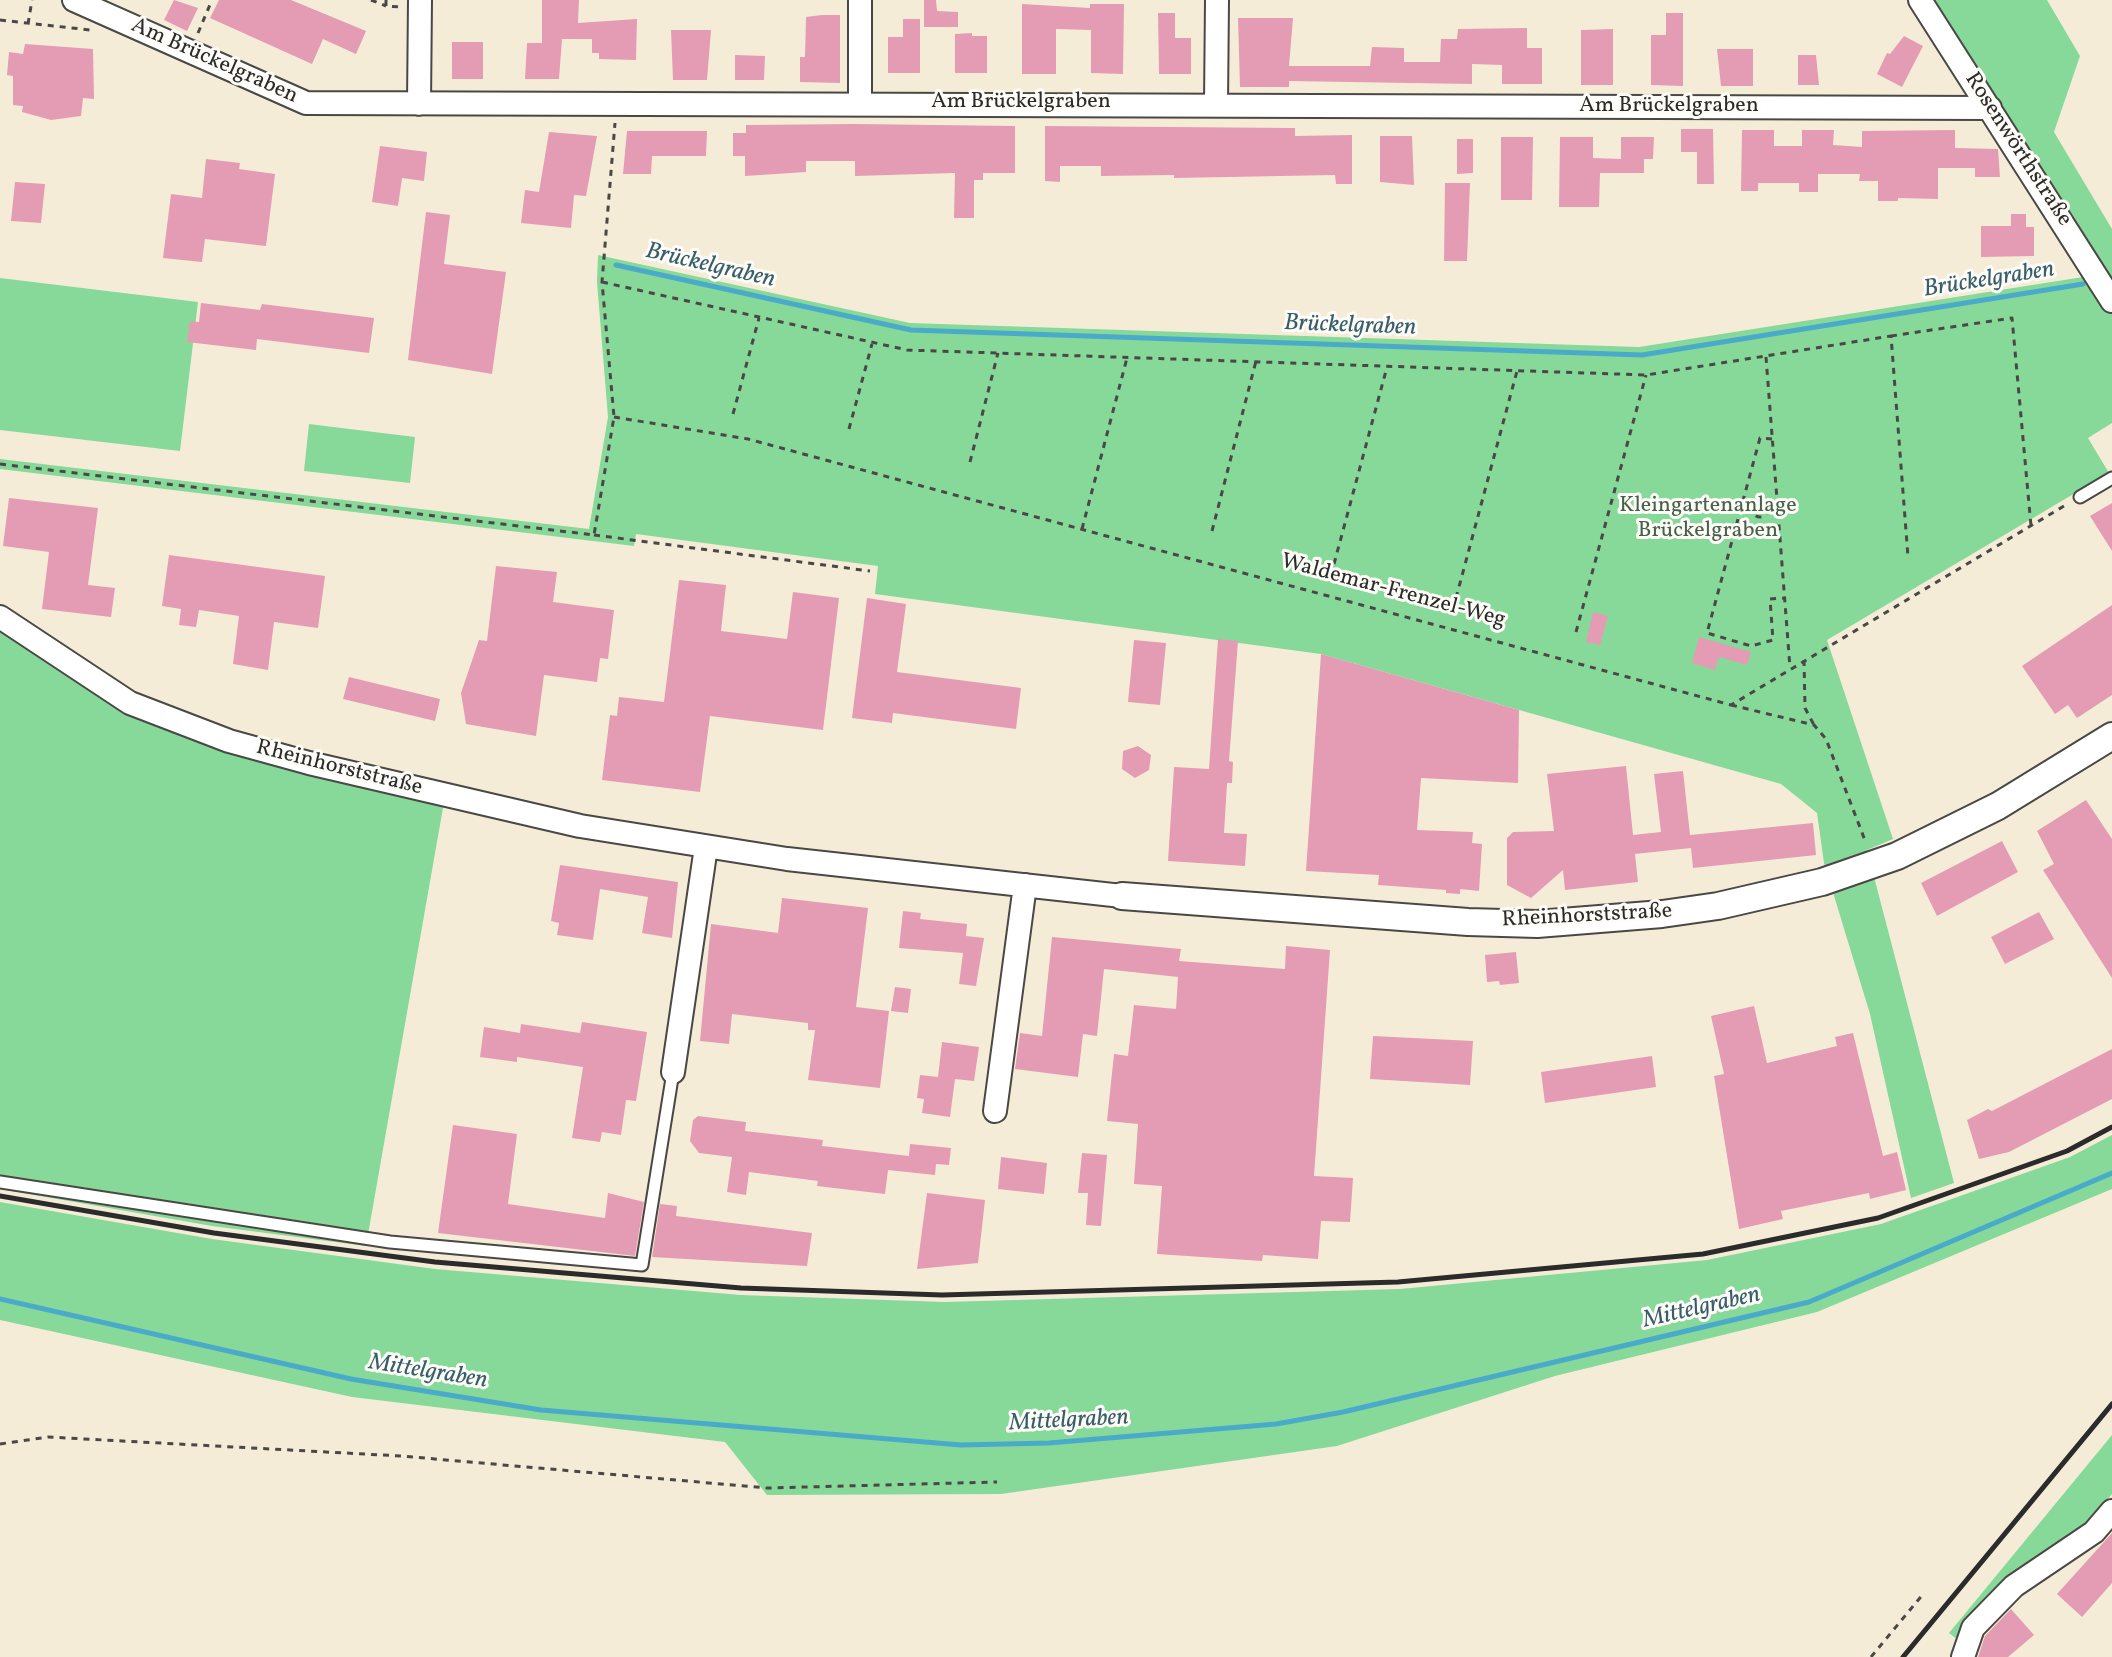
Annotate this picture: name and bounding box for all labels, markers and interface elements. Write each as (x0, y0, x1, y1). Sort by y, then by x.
street label: Am Brückelgraben (127, 13, 301, 111)
street label: Rosenwörthstraße (1957, 68, 2077, 232)
street label: Am Brückelgraben (931, 90, 1111, 116)
street label: Am Brückelgraben (1579, 94, 1759, 120)
water label: Brückelgraben (642, 238, 778, 296)
water label: Brückelgraben (1922, 256, 2056, 306)
water label: Brückelgraben (1284, 310, 1416, 344)
park label: Kleingartenanlage Brückelgraben (1619, 494, 1797, 546)
street label: Waldemar-Frenzel-Weg (1278, 549, 1508, 635)
street label: Rheinhorststraße (253, 736, 425, 802)
street label: Rheinhorststraße (1501, 899, 1673, 935)
water label: Mittelgraben (1641, 1282, 1763, 1336)
water label: Mittelgraben (367, 1349, 489, 1397)
water label: Mittelgraben (1009, 1404, 1129, 1440)

